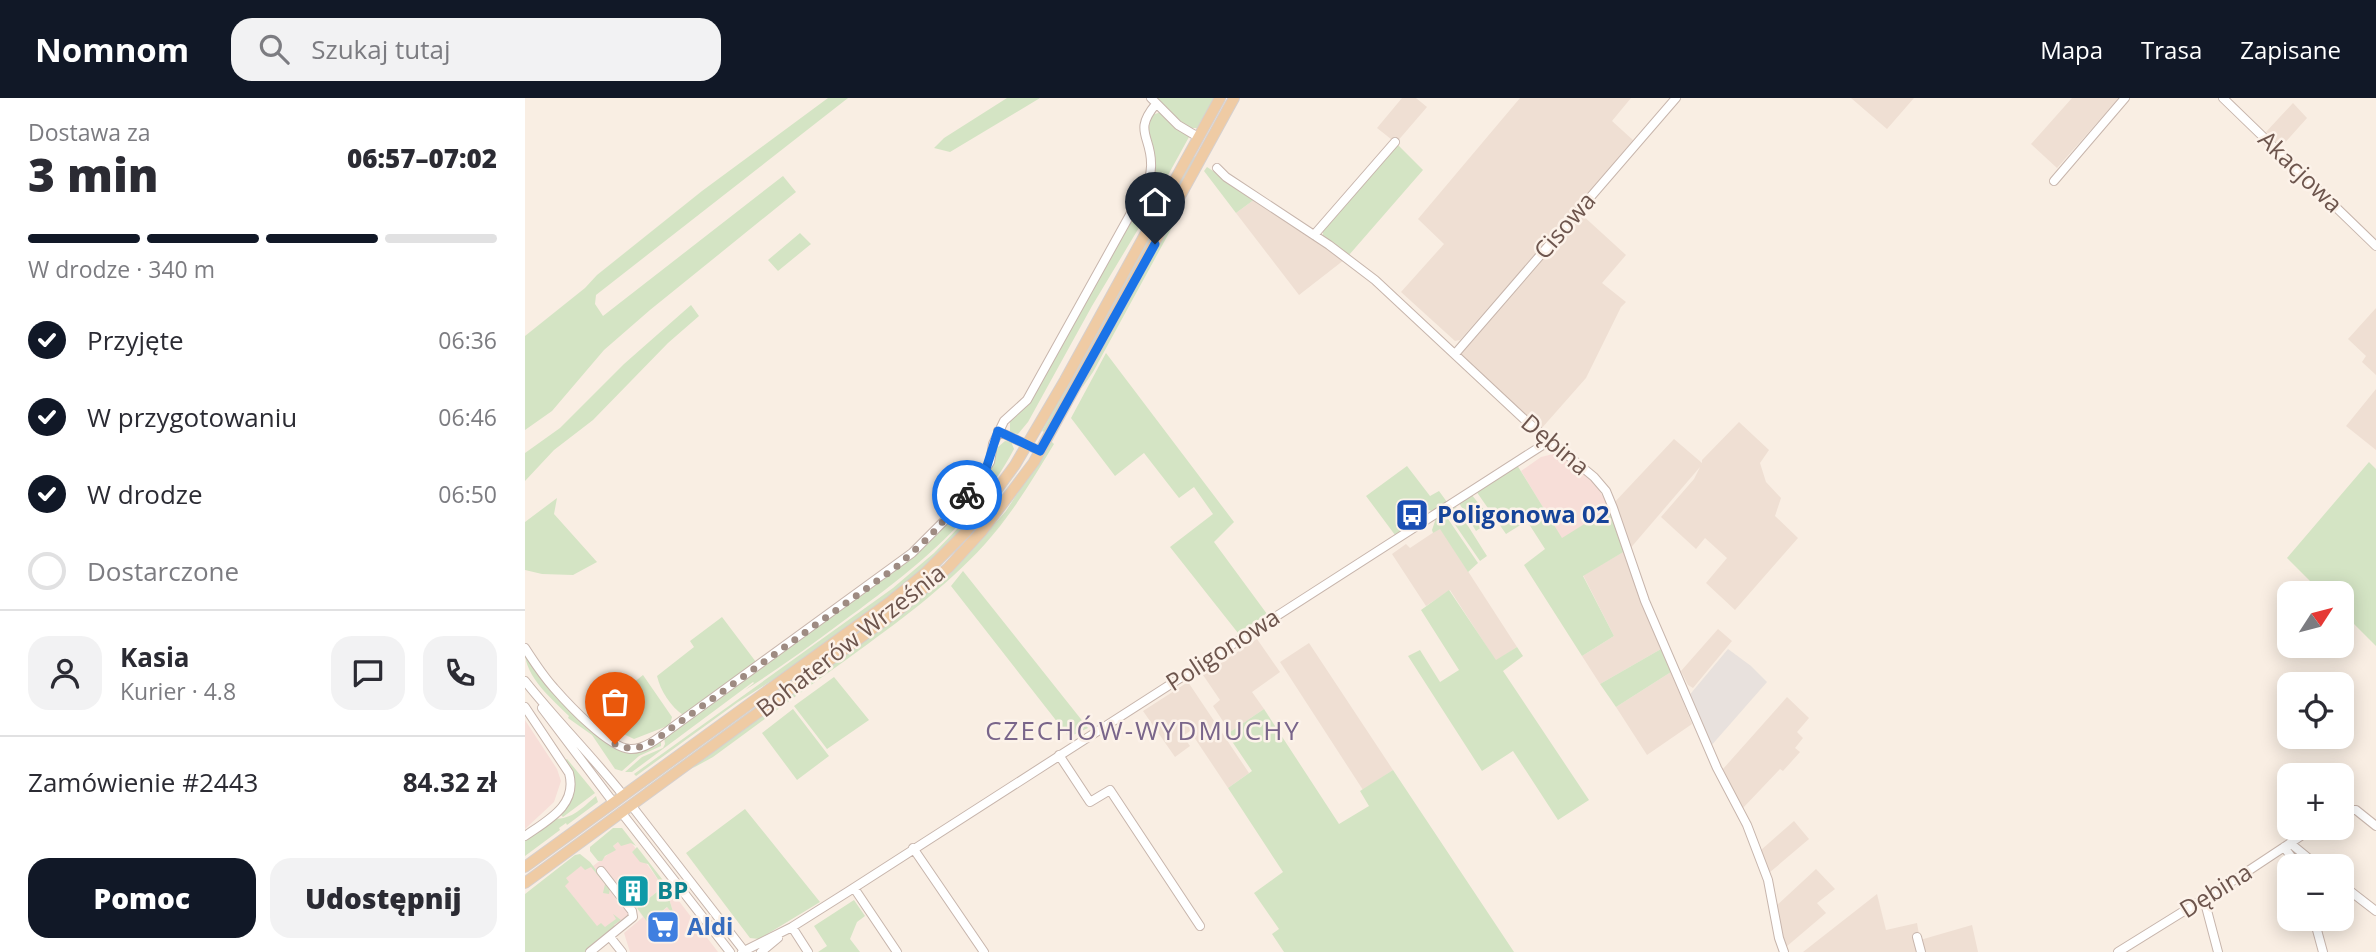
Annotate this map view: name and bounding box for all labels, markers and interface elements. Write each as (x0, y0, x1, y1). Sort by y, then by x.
search box (231, 18, 721, 81)
text: Nomnom (35, 27, 189, 72)
icon: search (255, 30, 293, 68)
text: Szukaj tutaj (311, 31, 451, 67)
text: Mapa (2040, 33, 2103, 66)
text: Trasa (2141, 33, 2202, 66)
text: Zapisane (2240, 33, 2341, 66)
text: Dostawa za (28, 116, 151, 148)
street label: Akacjowa (2252, 123, 2350, 219)
text: 06:57–07:02 (347, 140, 497, 176)
text: 3 min (28, 143, 159, 205)
pin (1125, 172, 1185, 244)
icon: home (1136, 183, 1174, 221)
street label: Cisowa (1526, 184, 1602, 266)
text: W drodze · 340 m (28, 253, 215, 285)
icon: check (28, 321, 66, 359)
text: Przyjęte (87, 322, 184, 358)
text: 06:36 (438, 324, 497, 356)
icon: check (28, 398, 66, 436)
text: W przygotowaniu (87, 399, 297, 435)
text: 06:46 (438, 401, 497, 433)
street label: Dębina (1515, 406, 1597, 482)
courier (932, 460, 1002, 530)
icon: check (28, 475, 66, 513)
text: W drodze (87, 476, 203, 512)
icon: bike (948, 476, 986, 514)
text: 06:50 (438, 478, 497, 510)
bus stop icon: Poligonowa 02 (1393, 496, 1431, 534)
place label: Poligonowa 02 (1437, 497, 1609, 530)
text: Dostarczone (87, 553, 239, 589)
street label: Bohaterów Września (749, 556, 951, 724)
north arrow (2277, 581, 2354, 658)
map controls (2277, 581, 2354, 931)
street label: Poligonowa (1159, 600, 1285, 698)
button: person (28, 636, 102, 710)
button: chat (331, 636, 405, 710)
button: phone (423, 636, 497, 710)
text: Kasia (120, 639, 190, 675)
pin (585, 672, 645, 744)
button: locate (2277, 672, 2354, 749)
text: Kurier · 4.8 (120, 675, 236, 707)
icon: bag (596, 683, 634, 721)
district label: CZECHÓW-WYDMUCHY (985, 712, 1301, 748)
button: + (2277, 763, 2354, 840)
text: Zamówienie #2443 (28, 764, 258, 800)
text: 84.32 zł (403, 764, 497, 800)
button: − (2277, 854, 2354, 931)
street label: Dębina (2173, 855, 2258, 925)
button: Pomoc (28, 858, 256, 938)
button: Udostępnij (270, 858, 497, 938)
building icon: BP (614, 872, 652, 910)
place label: BP (657, 873, 688, 906)
supermarket icon: Aldi (644, 908, 682, 946)
place label: Aldi (687, 909, 733, 942)

